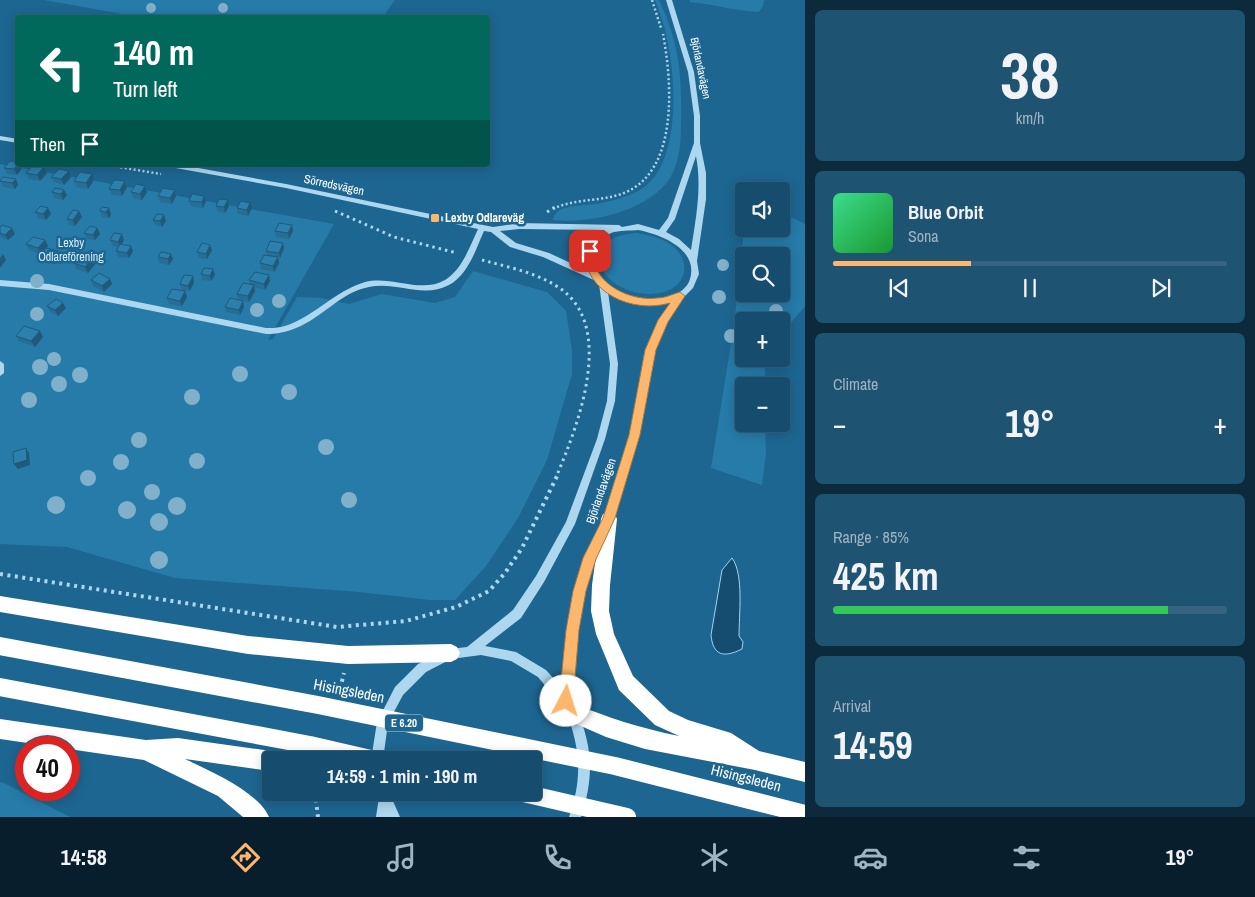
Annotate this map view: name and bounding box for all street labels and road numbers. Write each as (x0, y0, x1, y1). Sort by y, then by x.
street label: Björlandavägen (688, 36, 714, 100)
street label: Sörredsvägen (302, 171, 366, 199)
street label: Björlandavägen (582, 456, 620, 526)
street label: Hisingsleden (312, 673, 386, 708)
road number: E 6.20 (385, 714, 423, 731)
street label: Hisingsleden (709, 759, 783, 796)

